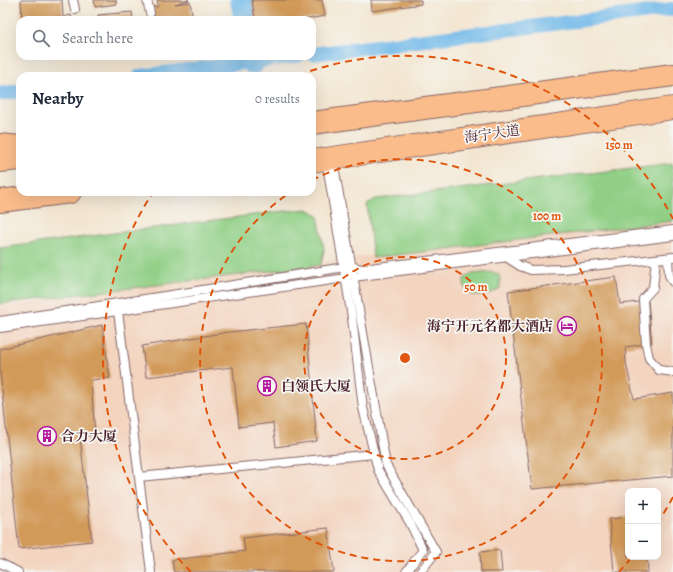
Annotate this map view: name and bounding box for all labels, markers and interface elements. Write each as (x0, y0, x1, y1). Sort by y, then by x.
search box (16, 16, 316, 60)
icon: search (30, 27, 52, 49)
text: Search here (62, 28, 133, 48)
text: Nearby (32, 87, 83, 110)
text: 0 results (255, 90, 300, 107)
street label: 海宁大道 (463, 121, 521, 147)
text: 150 m (605, 137, 633, 153)
text: 100 m (533, 208, 561, 224)
text: 50 m (464, 279, 488, 295)
hotel icon: 海宁开元名都大酒店 (556, 315, 578, 337)
place label: 海宁开元名都大酒店 (427, 317, 553, 336)
centre of rings (398, 351, 412, 365)
building icon: 白领氏大厦 (256, 375, 278, 397)
place label: 白领氏大厦 (281, 377, 351, 396)
building icon: 合力大厦 (36, 425, 58, 447)
place label: 合力大厦 (61, 427, 117, 446)
map controls (625, 488, 661, 560)
button: + (625, 488, 661, 524)
button: − (625, 524, 661, 560)

